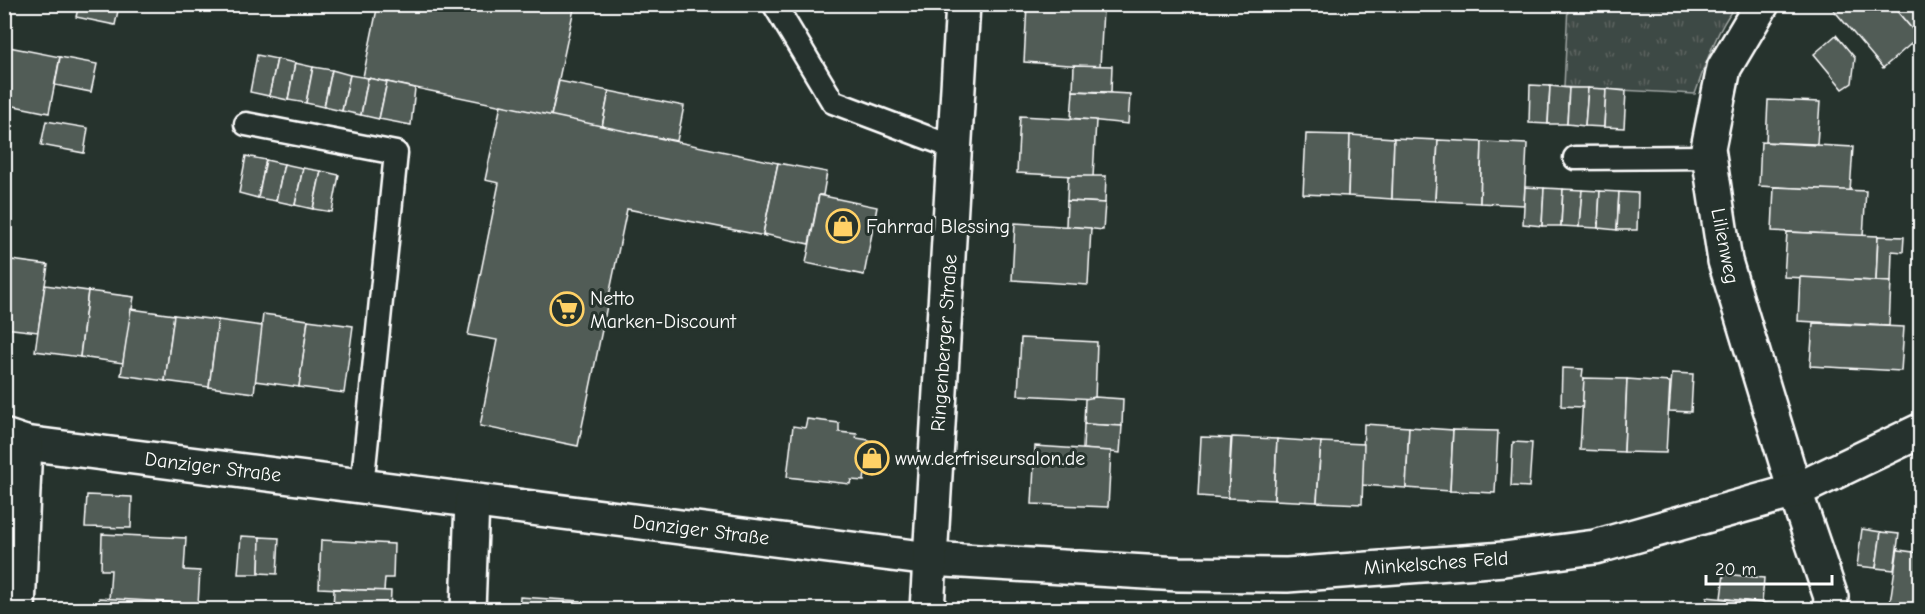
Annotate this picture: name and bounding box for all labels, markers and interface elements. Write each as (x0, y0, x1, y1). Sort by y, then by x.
street label: Lilienweg (1706, 206, 1744, 286)
shop icon: Fahrrad Blessing (825, 208, 861, 244)
place label: Fahrrad Blessing (866, 215, 1010, 238)
street label: Ringenberger Straße (926, 254, 962, 432)
place label: Netto Marken-Discount (590, 287, 737, 333)
supermarket icon: Netto Marken-Discount (549, 291, 585, 327)
shop icon: www.derfriseursalon.de (854, 440, 890, 476)
street label: Danziger Straße (143, 447, 283, 487)
place label: www.derfriseursalon.de (895, 447, 1085, 470)
street label: Danziger Straße (631, 510, 771, 550)
street label: Minkelsches Feld (1363, 546, 1509, 580)
scale bar (1706, 548, 1832, 586)
text: 20 m (1715, 559, 1756, 580)

